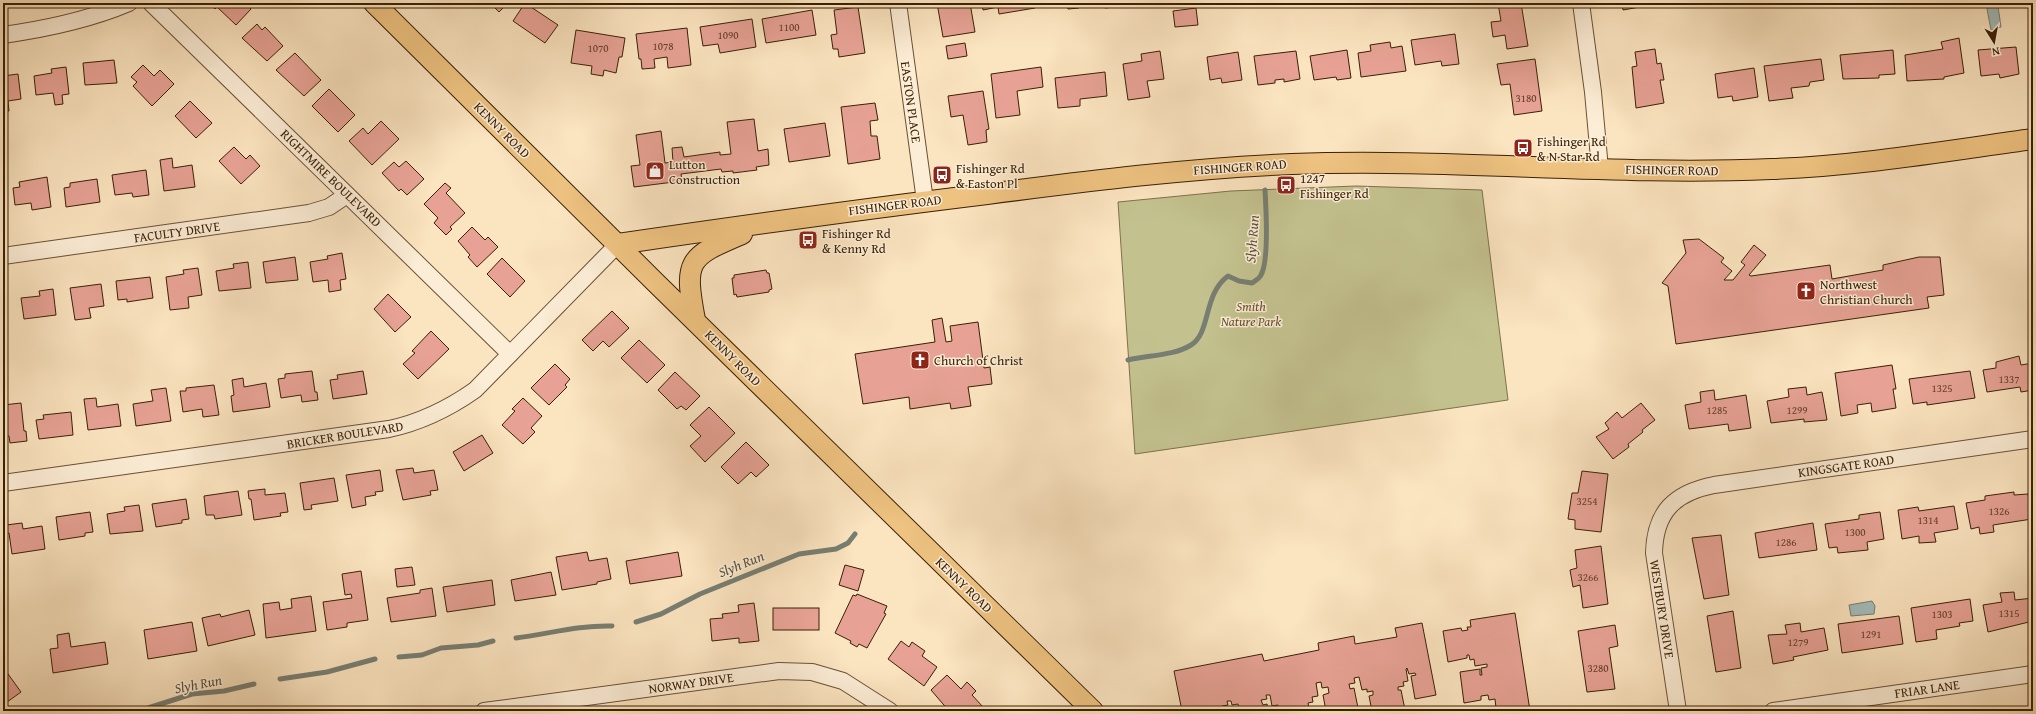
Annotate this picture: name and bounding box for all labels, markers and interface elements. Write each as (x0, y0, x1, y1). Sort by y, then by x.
house number: 1100 (778, 19, 800, 35)
north arrow (1974, 22, 2014, 62)
house number: 1090 (717, 27, 739, 43)
house number: 1078 (652, 38, 674, 54)
house number: 1070 (587, 40, 609, 56)
text: N (1990, 43, 2001, 60)
street label: EASTON PLACE (896, 60, 926, 144)
house number: 3180 (1515, 90, 1537, 106)
street label: KENNY ROAD (470, 98, 534, 162)
street label: RIGHTMIRE BOULEVARD (276, 125, 386, 231)
place label: Fishinger Rd & N Star Rd (1537, 132, 1606, 166)
bus stop icon: Fishinger Rd & N Star Rd (1512, 137, 1534, 159)
street label: FISHINGER ROAD (1193, 154, 1287, 180)
place label: Lutton Construction (669, 155, 741, 189)
place label: Fishinger Rd & Easton Pl (956, 159, 1025, 193)
shop icon: Lutton Construction (644, 160, 666, 182)
street label: FISHINGER ROAD (1625, 160, 1719, 180)
bus stop icon: Fishinger Rd & Easton Pl (931, 164, 953, 186)
place label: 1247 Fishinger Rd (1300, 169, 1369, 203)
bus stop icon: 1247 Fishinger Rd (1275, 174, 1297, 196)
street label: FISHINGER ROAD (848, 190, 943, 220)
water label: Slyh Run (1240, 214, 1264, 264)
street label: FACULTY DRIVE (133, 217, 222, 247)
place label: Fishinger Rd & Kenny Rd (822, 224, 891, 258)
bus stop icon: Fishinger Rd & Kenny Rd (797, 229, 819, 251)
place label: Northwest Christian Church (1820, 275, 1913, 309)
church icon: Northwest Christian Church (1795, 280, 1817, 302)
park label: Smith Nature Park (1221, 297, 1281, 331)
street label: KENNY ROAD (701, 326, 765, 390)
church icon: Church of Christ (909, 349, 931, 371)
place label: Church of Christ (934, 351, 1023, 370)
house number: 1337 (1998, 371, 2020, 387)
house number: 1325 (1931, 380, 1953, 396)
house number: 1285 (1706, 402, 1728, 418)
house number: 1299 (1786, 402, 1808, 418)
street label: BRICKER BOULEVARD (285, 416, 405, 454)
street label: KINGSGATE ROAD (1797, 450, 1895, 482)
house number: 3254 (1576, 493, 1598, 509)
house number: 1326 (1988, 503, 2010, 519)
house number: 1314 (1917, 512, 1939, 528)
house number: 1300 (1844, 524, 1866, 540)
house number: 1286 (1775, 534, 1797, 550)
water label: Slyh Run (715, 546, 767, 582)
street label: KENNY ROAD (931, 553, 997, 617)
street label: WESTBURY DRIVE (1645, 558, 1679, 660)
house number: 3266 (1577, 569, 1599, 585)
house number: 1315 (1998, 605, 2020, 621)
house number: 1303 (1931, 606, 1953, 622)
house number: 1291 (1860, 626, 1882, 642)
house number: 1279 (1787, 634, 1809, 650)
house number: 3280 (1587, 660, 1609, 676)
street label: NORWAY DRIVE (647, 668, 735, 698)
water label: Slyh Run (173, 670, 223, 698)
street label: FRIAR LANE (1893, 675, 1961, 703)

